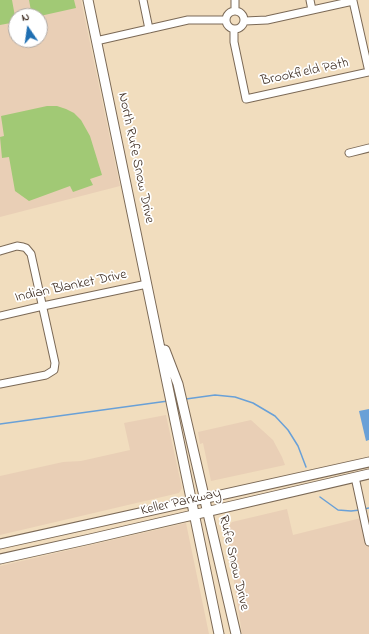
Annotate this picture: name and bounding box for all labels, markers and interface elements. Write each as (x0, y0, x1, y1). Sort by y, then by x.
north arrow (8, 8, 48, 48)
text: N (20, 9, 31, 26)
street label: Brookfield Path (260, 56, 350, 90)
street label: North Rufe Snow Drive (113, 91, 157, 225)
street label: Indian Blanket Drive (14, 267, 128, 307)
street label: Keller Parkway (139, 486, 223, 520)
street label: Rufe Snow Drive (214, 514, 252, 612)

